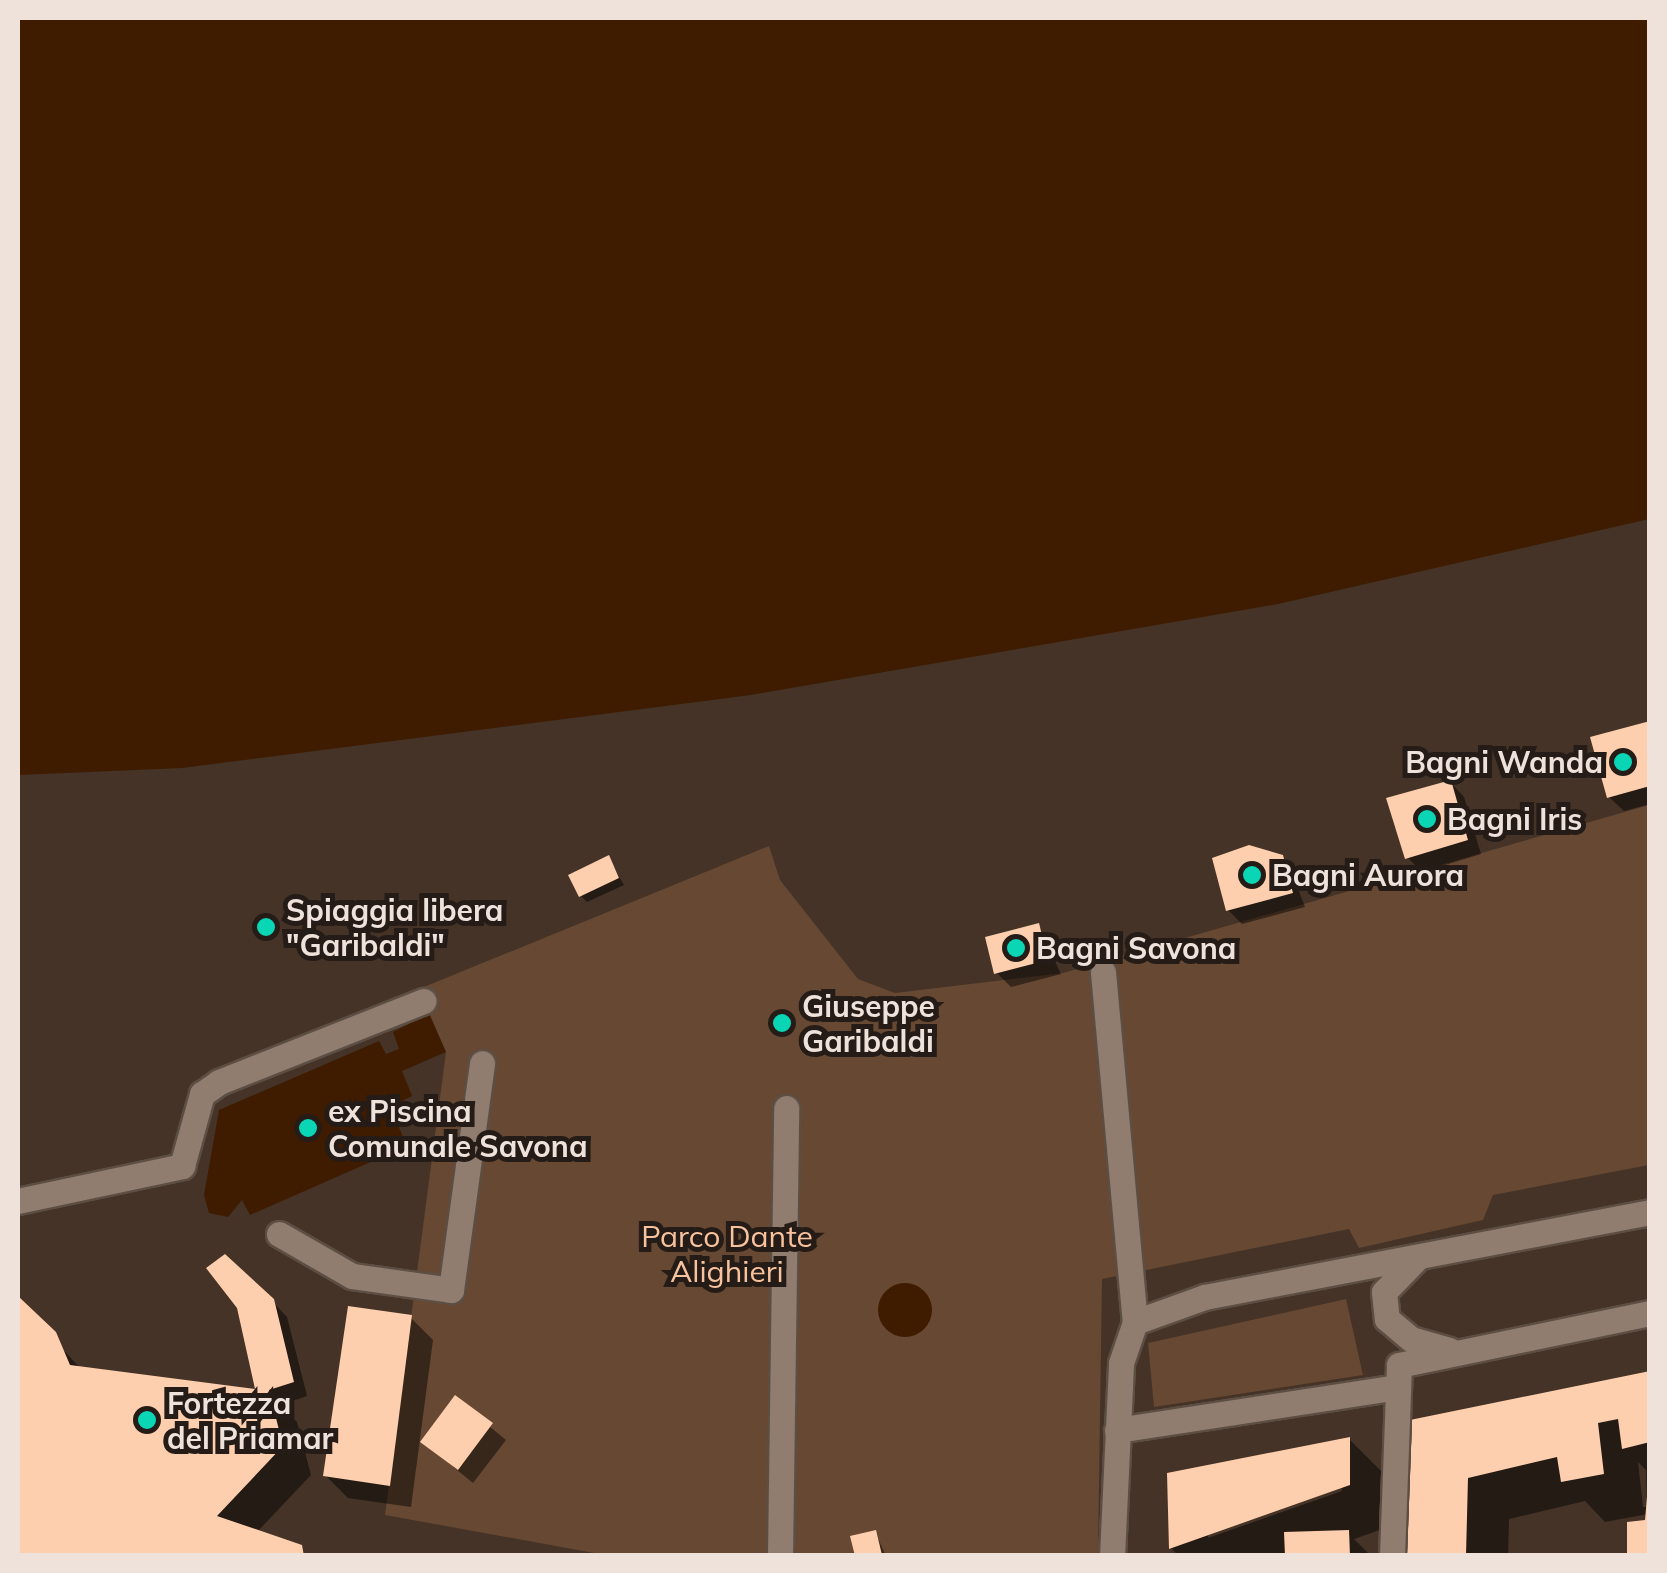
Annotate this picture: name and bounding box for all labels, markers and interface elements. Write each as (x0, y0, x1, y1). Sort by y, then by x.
place label: Bagni Wanda (1405, 744, 1603, 780)
marker: Bagni Wanda (1612, 751, 1634, 773)
place label: Bagni Iris (1447, 801, 1582, 837)
marker: Bagni Iris (1416, 808, 1438, 830)
place label: Bagni Aurora (1272, 857, 1464, 893)
marker: Bagni Aurora (1241, 864, 1263, 886)
place label: Spiaggia libera "Garibaldi" (286, 892, 503, 962)
marker: Spiaggia libera "Garibaldi" (255, 916, 277, 938)
place label: Bagni Savona (1036, 930, 1236, 966)
marker: Bagni Savona (1005, 937, 1027, 959)
place label: Giuseppe Garibaldi (802, 988, 935, 1058)
marker: Giuseppe Garibaldi (771, 1012, 793, 1034)
place label: ex Piscina Comunale Savona (328, 1093, 588, 1164)
marker: ex Piscina Comunale Savona (297, 1117, 319, 1139)
park label: Parco Dante Alighieri (641, 1218, 813, 1288)
place label: Fortezza del Priamar (167, 1385, 333, 1456)
marker: Fortezza del Priamar (136, 1409, 158, 1431)

